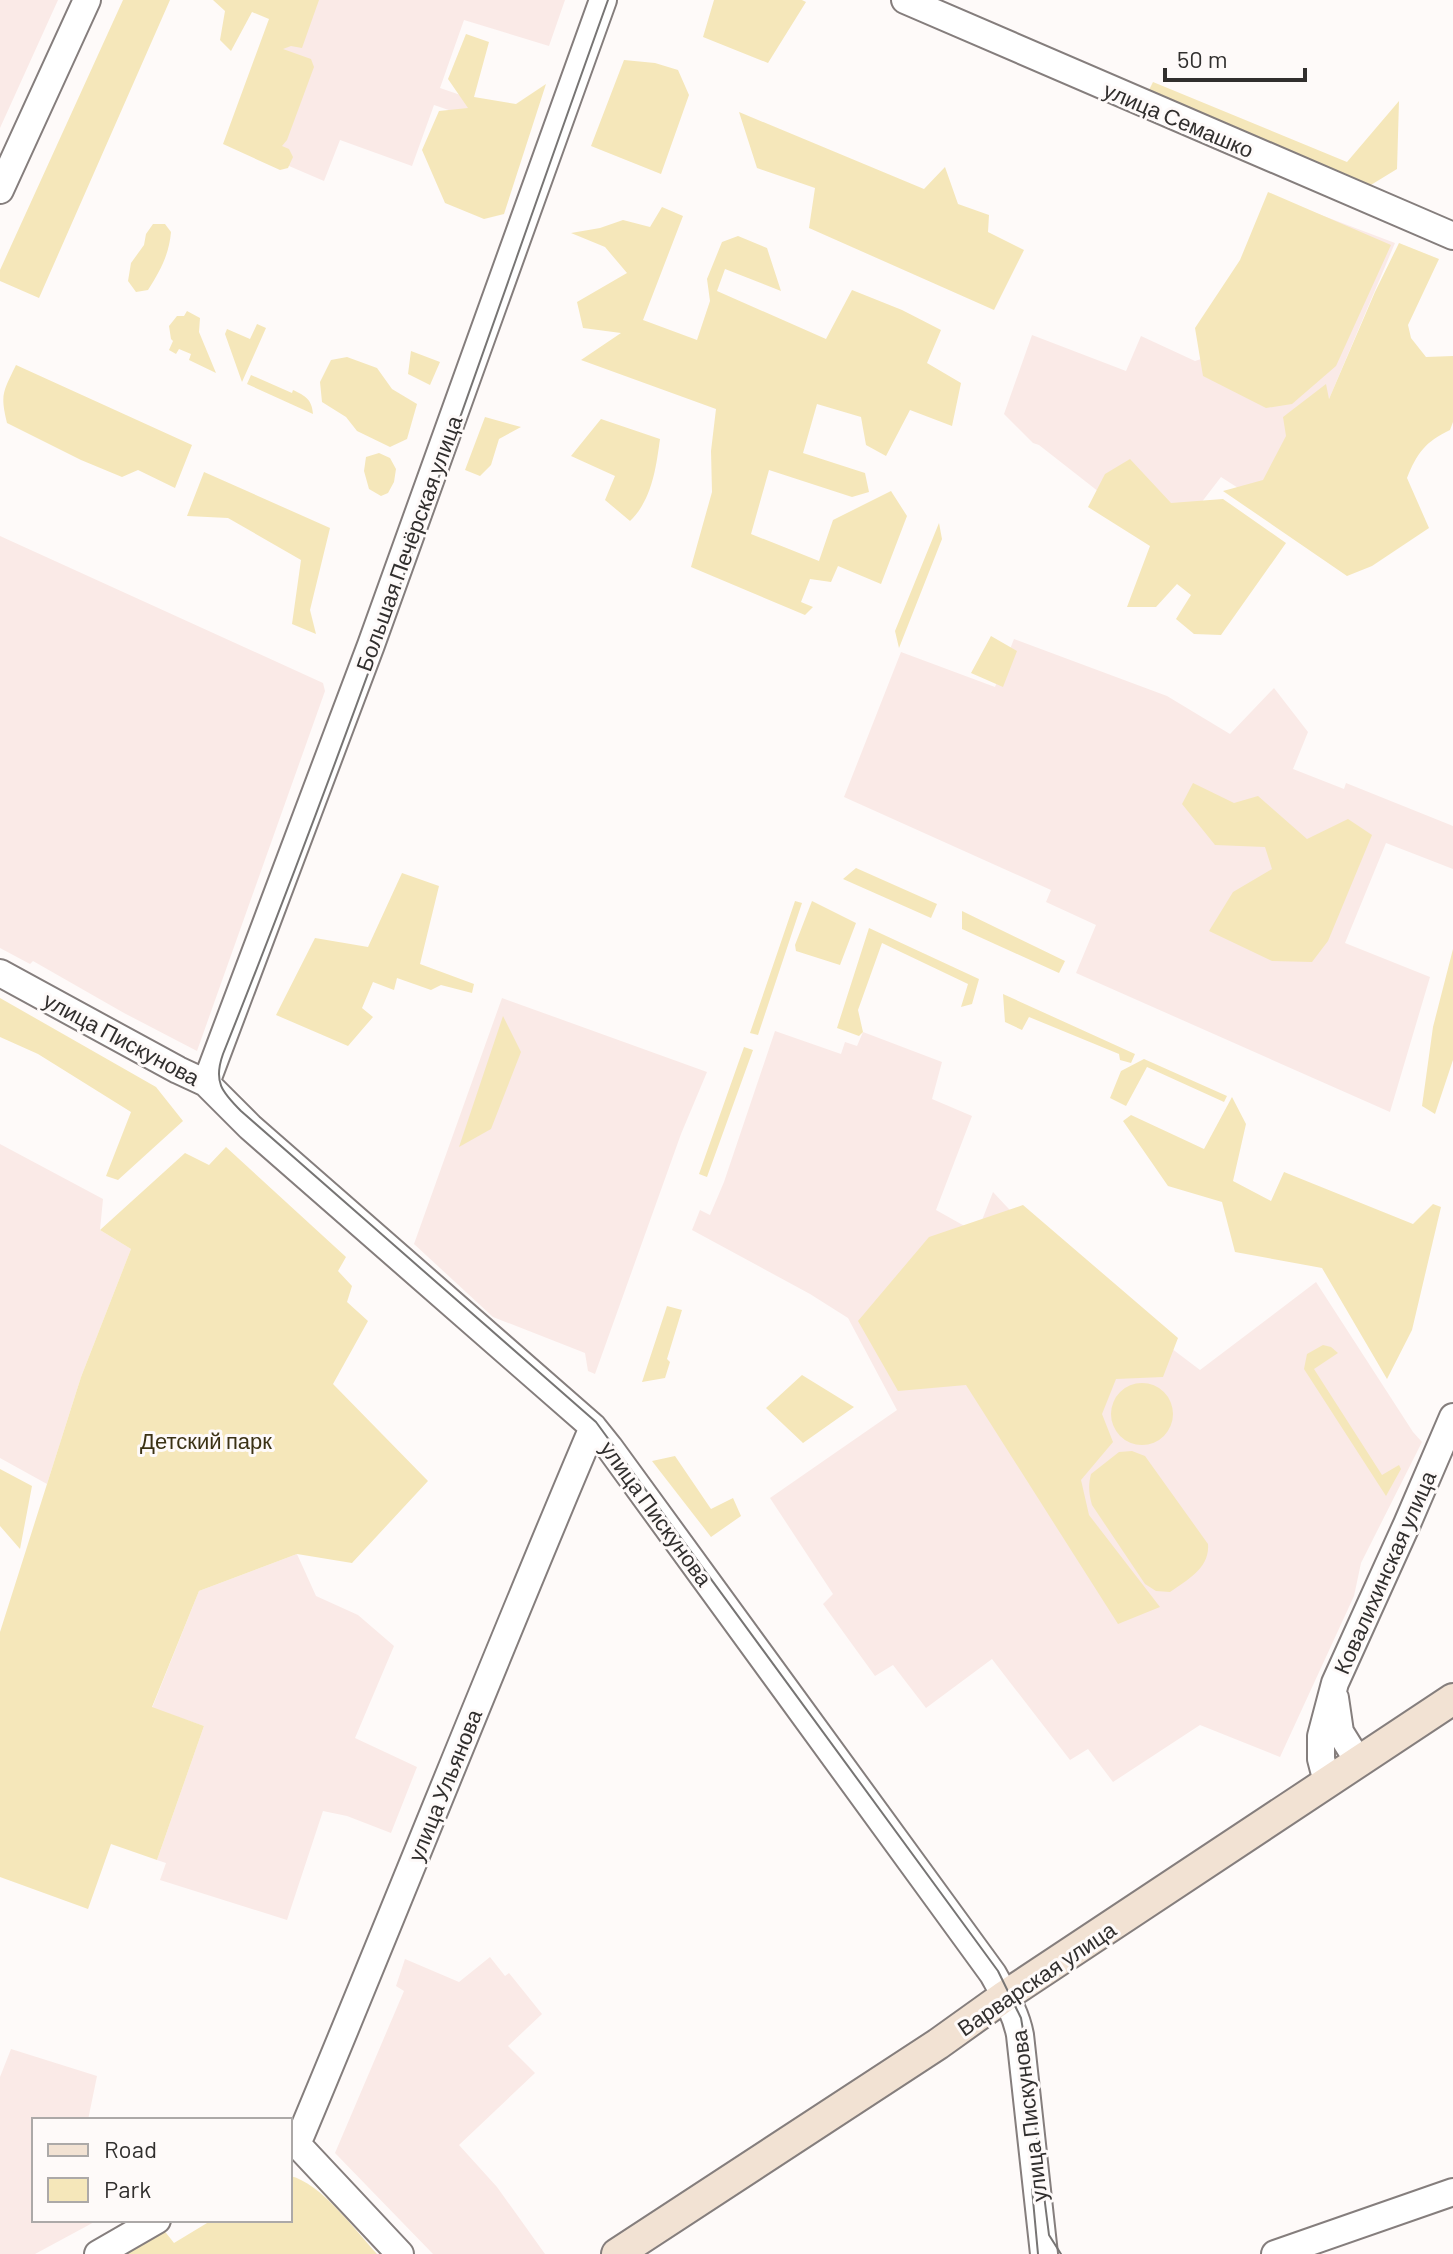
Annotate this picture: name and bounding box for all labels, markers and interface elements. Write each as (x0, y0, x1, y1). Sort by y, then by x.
scale bar (1165, 32, 1305, 82)
text: 50 m (1177, 44, 1228, 73)
street label: улица Семашко (1100, 76, 1258, 163)
street label: Большая Печёрская улица (350, 411, 468, 675)
street label: улица Пискунова (39, 986, 205, 1091)
park label: Детский парк (140, 1427, 272, 1454)
street label: улица Пискунова (595, 1435, 719, 1592)
street label: Ковалихинская улица (1327, 1466, 1442, 1678)
street label: улица Ульянова (402, 1704, 488, 1865)
street label: Варварская улица (952, 1915, 1121, 2041)
street label: улица Пискунова (1004, 2028, 1052, 2203)
legend (32, 2118, 292, 2222)
text: Road (104, 2134, 157, 2163)
text: Park (104, 2174, 151, 2203)

